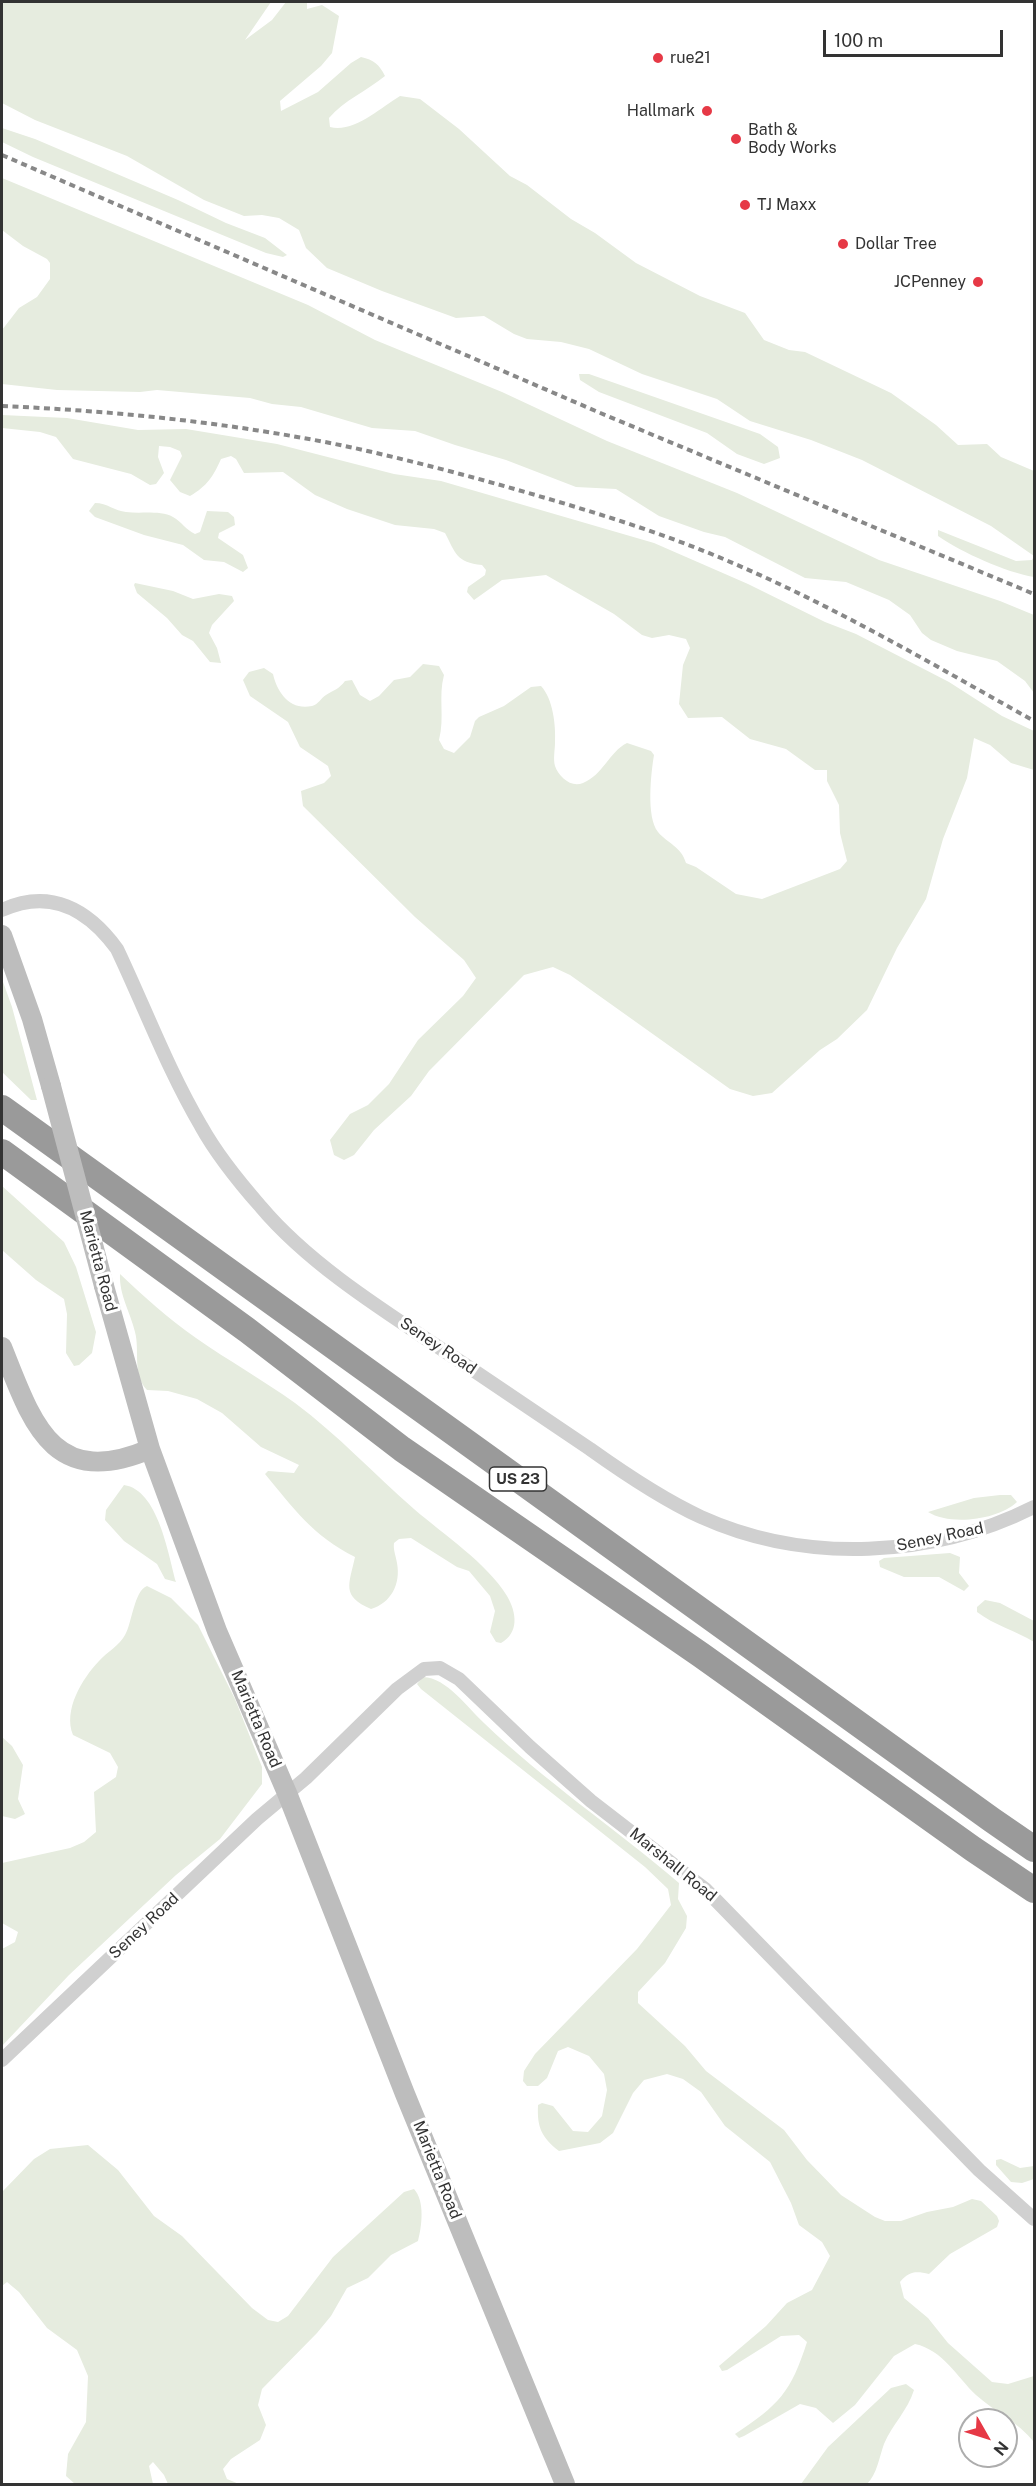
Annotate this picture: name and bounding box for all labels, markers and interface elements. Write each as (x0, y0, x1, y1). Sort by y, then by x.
scale bar (826, 18, 1006, 56)
text: 100 m (834, 30, 883, 51)
place label: rue21 (670, 48, 711, 68)
marker: rue21 (651, 51, 665, 65)
place label: Hallmark (627, 101, 695, 121)
marker: Hallmark (700, 104, 714, 118)
place label: Bath & Body Works (748, 120, 837, 158)
marker: Bath & Body Works (729, 132, 743, 146)
place label: TJ Maxx (757, 195, 817, 215)
marker: TJ Maxx (738, 198, 752, 212)
place label: Dollar Tree (855, 234, 937, 254)
marker: Dollar Tree (836, 237, 850, 251)
place label: JCPenney (894, 272, 966, 292)
marker: JCPenney (971, 275, 985, 289)
street label: Marietta Road (75, 1208, 121, 1314)
street label: Seney Road (396, 1313, 480, 1379)
road number: US 23 (490, 1467, 546, 1491)
street label: Seney Road (895, 1518, 985, 1556)
street label: Marietta Road (227, 1667, 285, 1771)
street label: Marshall Road (626, 1824, 720, 1906)
street label: Seney Road (105, 1889, 183, 1963)
street label: Marietta Road (409, 2118, 465, 2222)
north arrow (958, 2408, 1018, 2468)
text: N (990, 2438, 1012, 2459)

